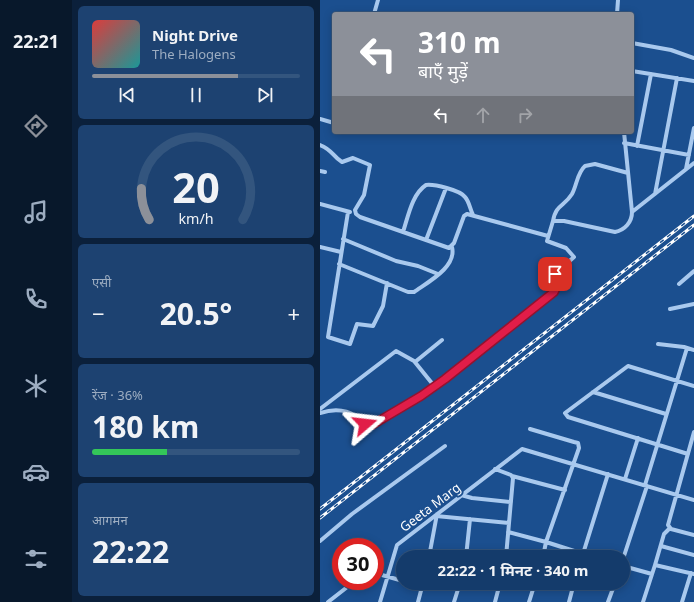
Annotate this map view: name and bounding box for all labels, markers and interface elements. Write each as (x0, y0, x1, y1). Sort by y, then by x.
text: 310 m (418, 23, 501, 61)
text: Night Drive (152, 25, 238, 45)
icon: left (352, 28, 404, 80)
text: 22:21 (13, 29, 59, 53)
text: The Halogens (152, 45, 236, 63)
text: बाएँ मुड़ें (418, 59, 468, 83)
icon: previous (116, 84, 138, 106)
icon: pause (185, 84, 207, 106)
icon: next (254, 84, 276, 106)
icon: left (430, 104, 452, 126)
icon: ahead (472, 104, 494, 126)
icon: right (514, 104, 536, 126)
icon: directions (22, 112, 50, 140)
text: 20 (172, 159, 220, 215)
icon: music (22, 198, 50, 226)
text: km/h (178, 208, 214, 227)
pin (538, 257, 572, 291)
icon: arrive (544, 263, 566, 285)
text: एसी (92, 273, 111, 291)
icon: phone (22, 285, 50, 313)
text: 20.5° (160, 293, 232, 334)
text: − (92, 298, 105, 328)
text: + (287, 298, 300, 328)
icon: climate (22, 372, 50, 400)
text: रेंज · 36% (92, 386, 143, 404)
position arrow (344, 403, 386, 445)
text: 180 km (92, 406, 199, 447)
icon: car (22, 458, 50, 486)
street label: Geeta Marg (396, 478, 464, 536)
text: आगमन (92, 511, 128, 529)
text: 22:22 (92, 531, 169, 572)
speed limit sign: 30 (332, 538, 384, 590)
icon: filters (22, 545, 50, 573)
text: 22:22 · 1 मिनट · 340 m (438, 560, 588, 580)

